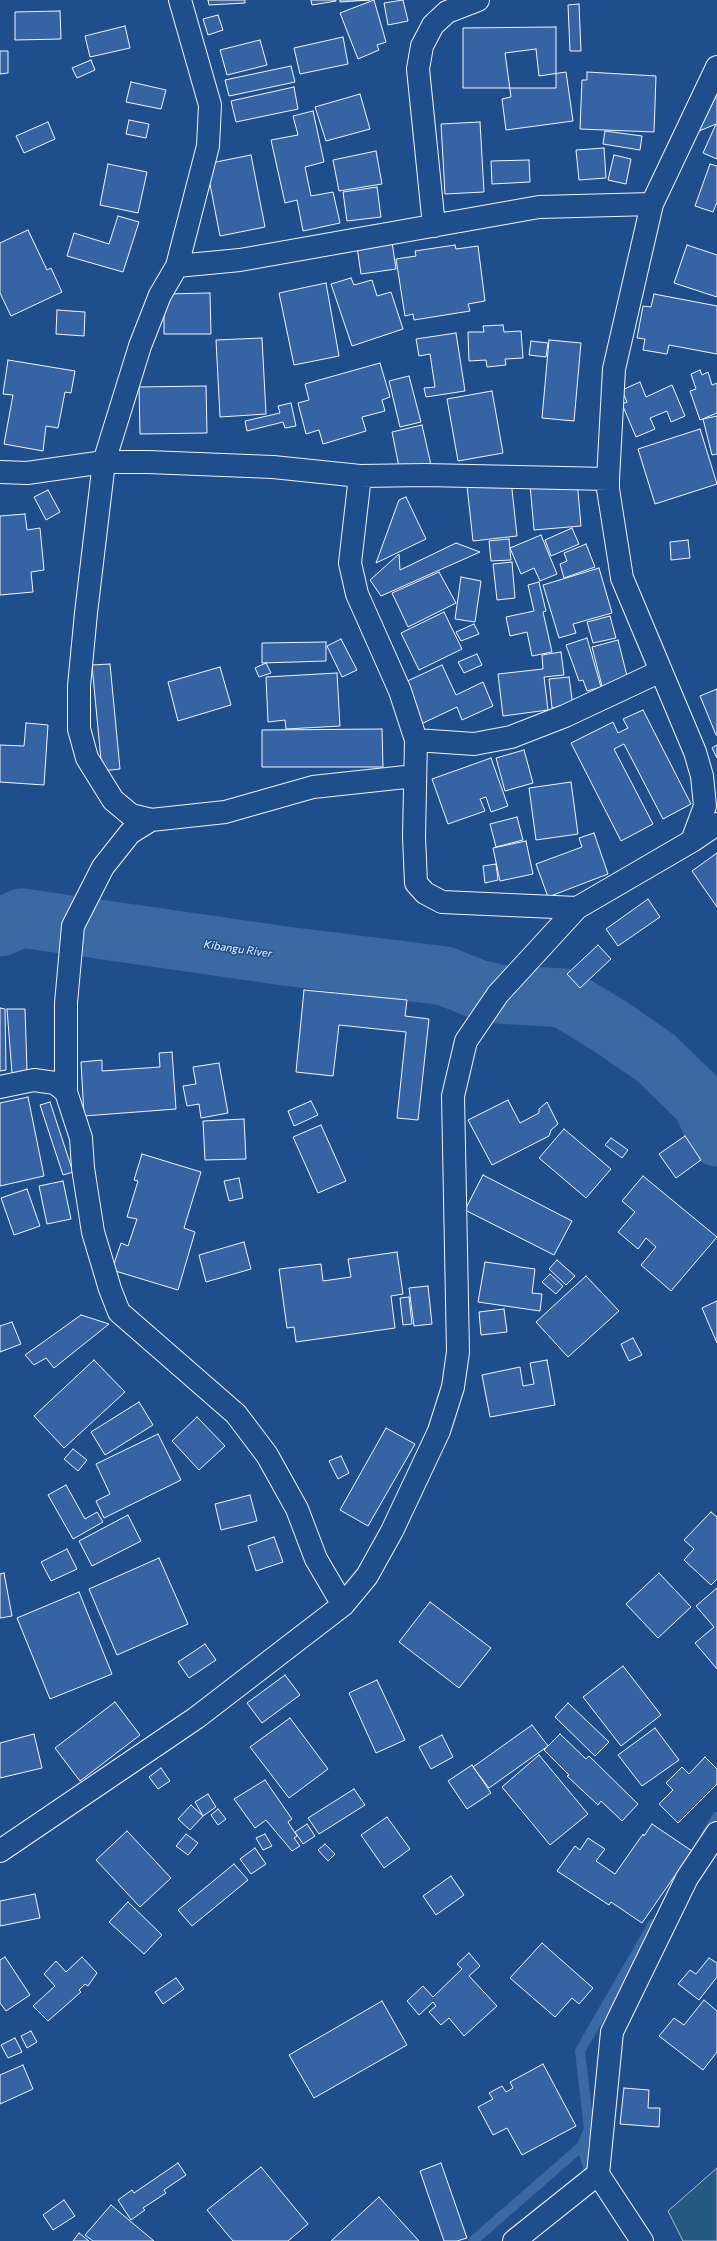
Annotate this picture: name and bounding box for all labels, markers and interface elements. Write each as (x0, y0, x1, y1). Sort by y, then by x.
water label: Kibangu River (203, 938, 273, 960)

